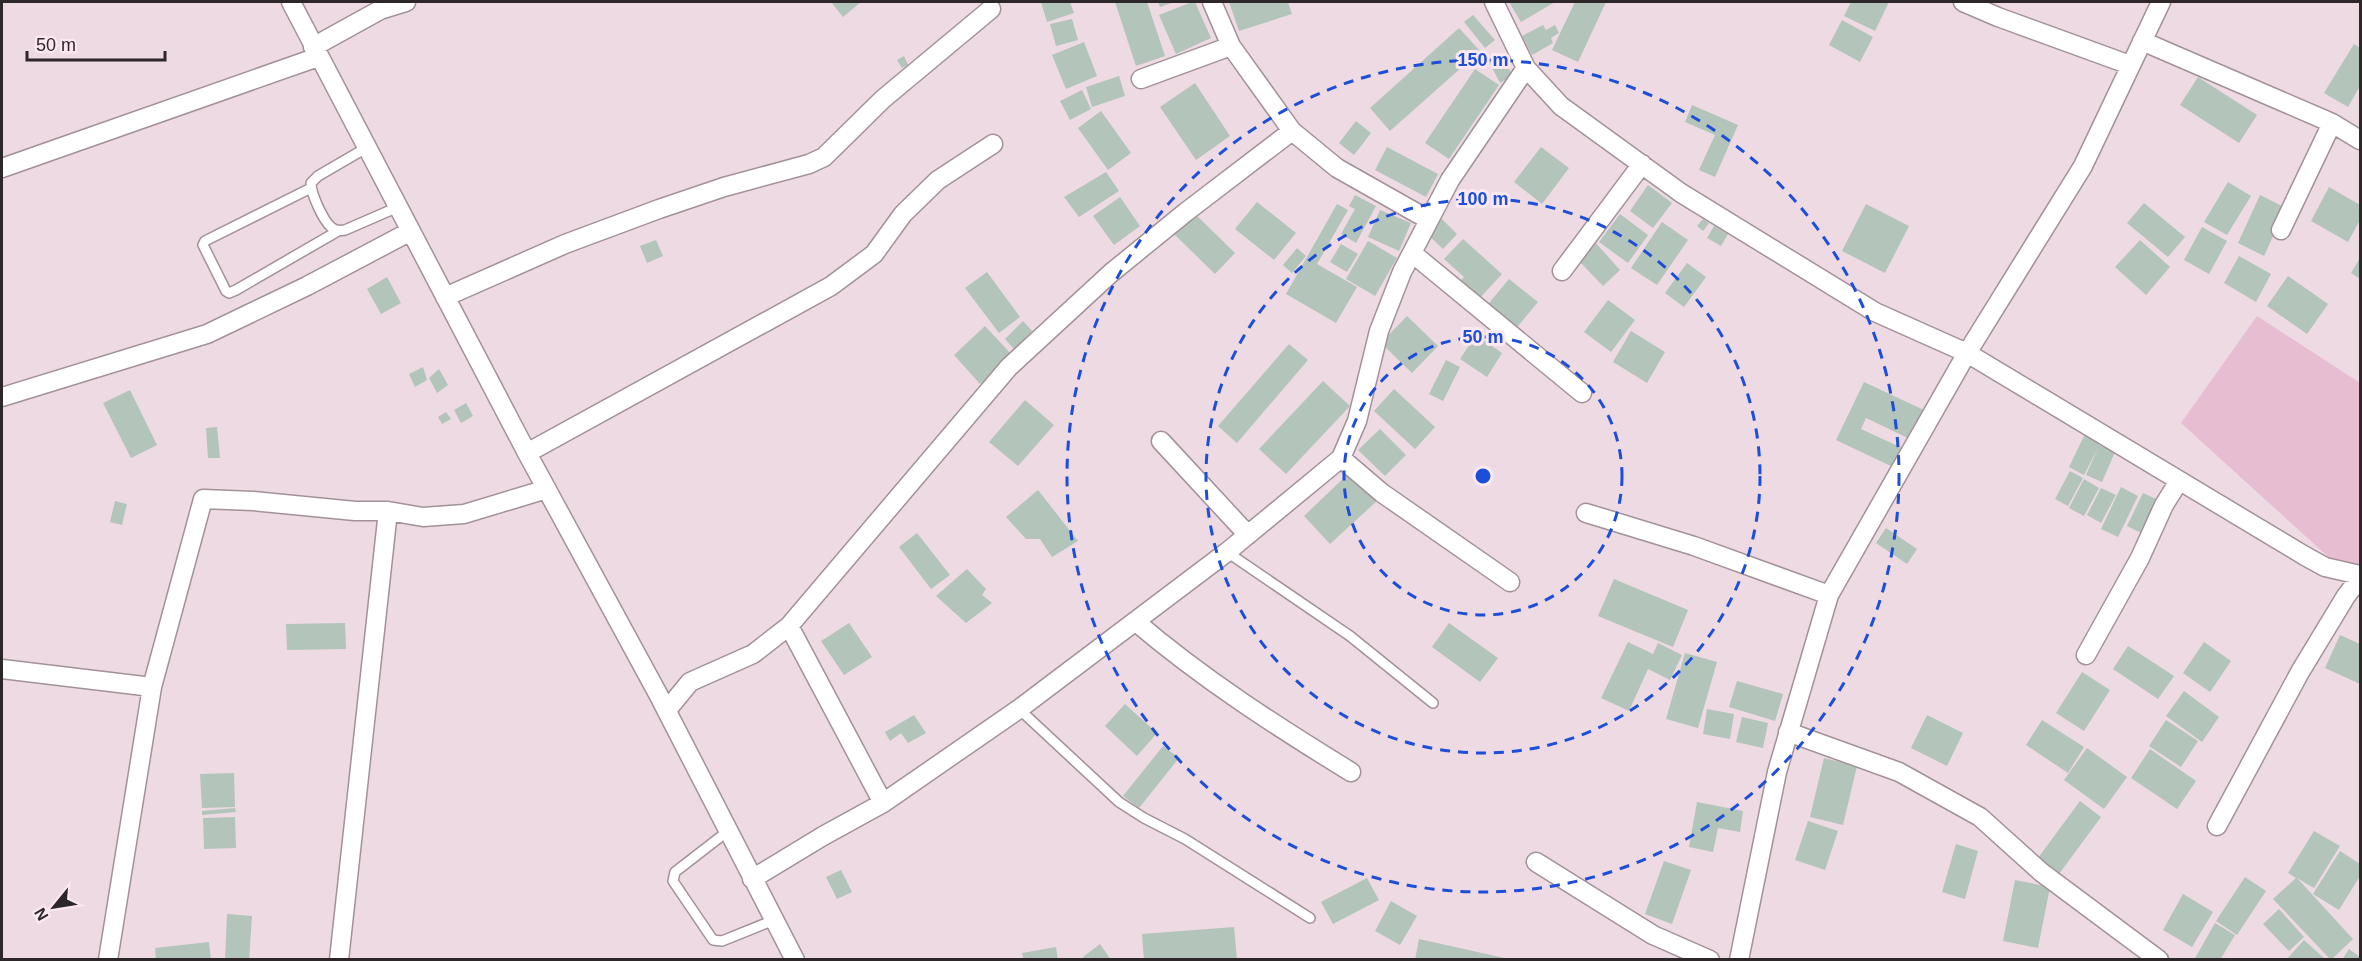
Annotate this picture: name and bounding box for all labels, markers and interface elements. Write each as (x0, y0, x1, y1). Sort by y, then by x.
scale bar (27, 24, 165, 62)
text: 50 m (36, 35, 76, 55)
text: 150 m (1457, 50, 1509, 70)
text: 100 m (1457, 189, 1509, 209)
text: 50 m (1462, 327, 1504, 347)
centre of rings (1473, 466, 1493, 486)
north arrow (24, 877, 84, 937)
text: N (31, 905, 52, 924)

